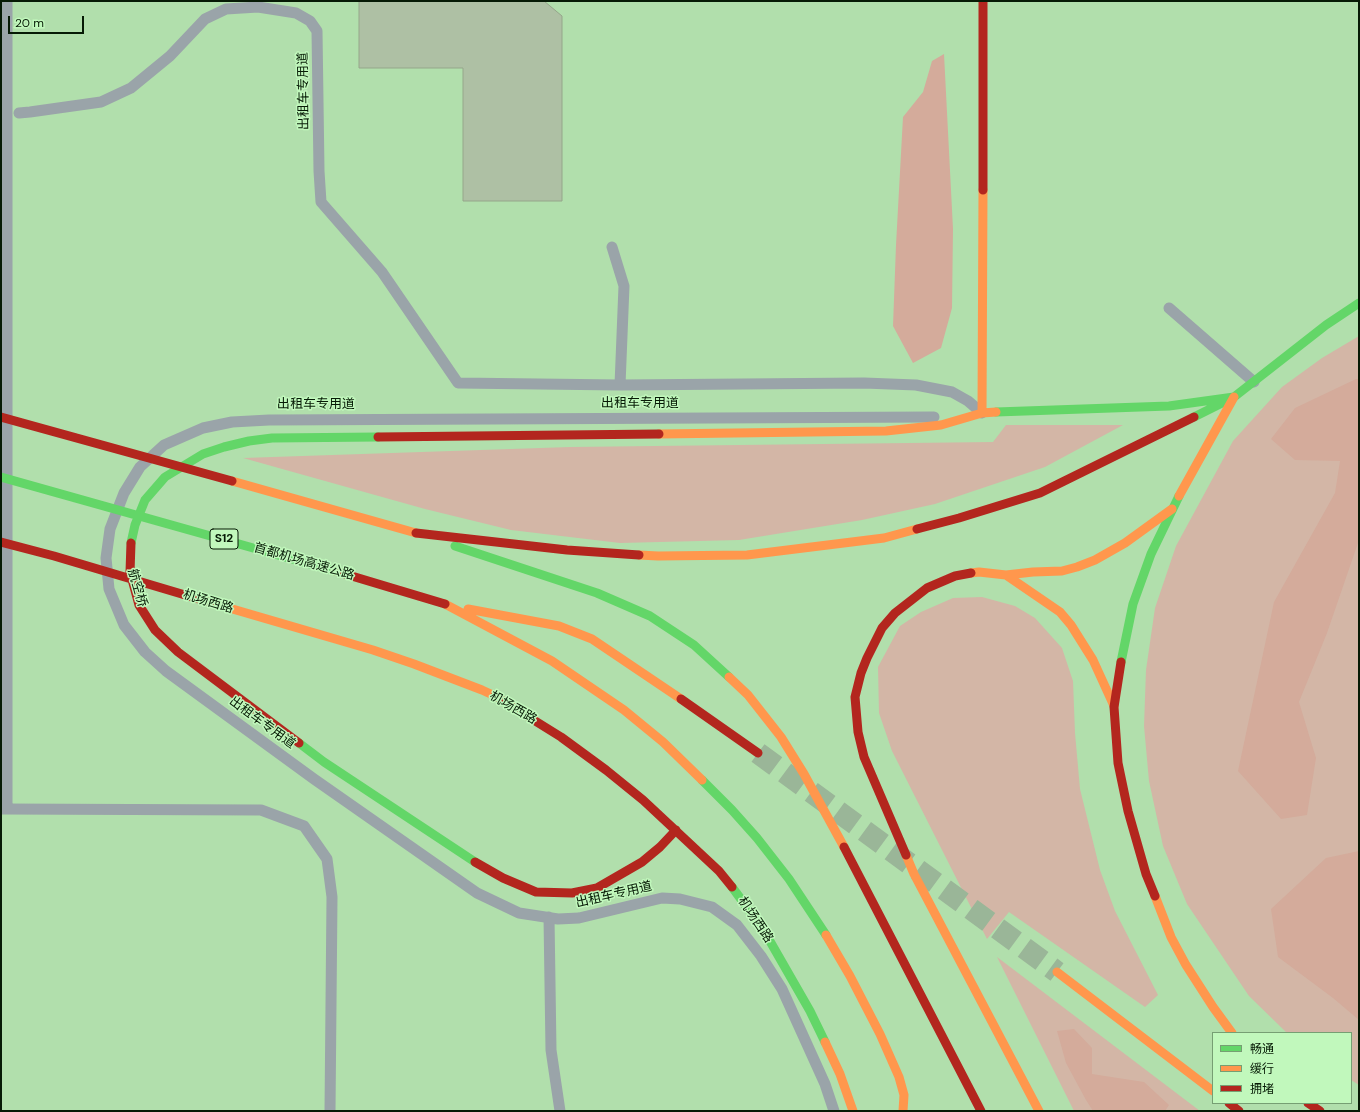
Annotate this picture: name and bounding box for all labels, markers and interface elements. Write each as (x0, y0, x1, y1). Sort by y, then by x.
scale bar (10, 8, 86, 34)
text: 20 m (15, 15, 44, 31)
street label: 出租车专用道 (296, 52, 312, 130)
street label: 出租车专用道 (601, 396, 679, 412)
street label: 出租车专用道 (277, 397, 355, 413)
road number: S12 (210, 529, 238, 549)
street label: 首都机场高速公路 (252, 540, 356, 584)
street label: 航空桥 (124, 567, 150, 609)
street label: 机场西路 (181, 587, 235, 617)
street label: 机场西路 (487, 688, 539, 728)
street label: 出租车专用道 (226, 694, 298, 752)
street label: 出租车专用道 (574, 879, 654, 911)
street label: 机场西路 (734, 894, 776, 946)
legend (1212, 1032, 1352, 1104)
text: 畅通 (1250, 1041, 1274, 1057)
text: 缓行 (1250, 1061, 1274, 1077)
text: 拥堵 (1250, 1081, 1274, 1097)

